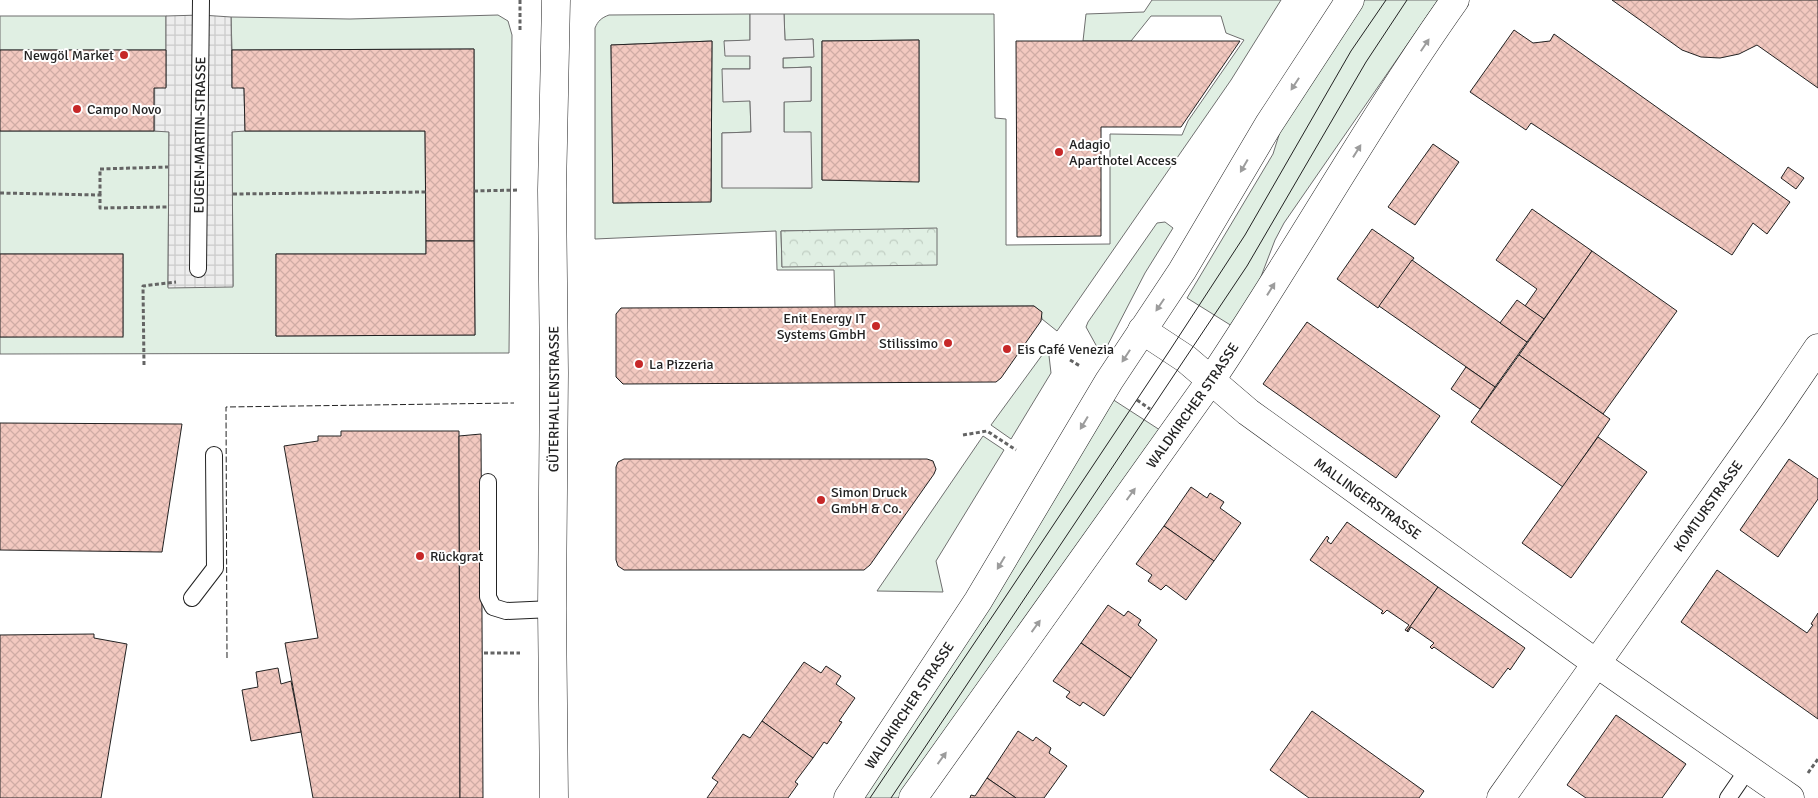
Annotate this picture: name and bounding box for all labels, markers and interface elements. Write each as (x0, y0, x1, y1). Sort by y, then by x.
one-way arrow (1420, 38, 1430, 51)
place label: Newgöl Market (23, 47, 114, 64)
marker: Newgöl Market (118, 49, 130, 61)
street label: EUGEN-MARTIN-STRASSE (191, 56, 209, 214)
one-way arrow (1290, 77, 1300, 91)
place label: Campo Novo (87, 101, 162, 118)
marker: Campo Novo (71, 103, 83, 115)
place label: Adagio Aparthotel Access (1069, 136, 1177, 169)
one-way arrow (1352, 144, 1362, 157)
marker: Adagio Aparthotel Access (1053, 146, 1065, 158)
one-way arrow (1240, 158, 1248, 173)
one-way arrow (1266, 282, 1275, 295)
one-way arrow (1155, 298, 1164, 311)
place label: Enit Energy IT Systems GmbH (777, 310, 866, 343)
marker: Enit Energy IT Systems GmbH (870, 320, 882, 332)
street label: GÜTERHALLENSTRASSE (545, 326, 563, 472)
place label: Stilissimo (879, 335, 938, 352)
marker: Stilissimo (942, 337, 954, 349)
street label: WALDKIRCHER STRASSE (1143, 340, 1242, 471)
place label: Eis Café Venezia (1017, 341, 1114, 358)
marker: Eis Café Venezia (1001, 343, 1013, 355)
one-way arrow (1121, 349, 1130, 362)
place label: La Pizzeria (649, 356, 714, 373)
marker: La Pizzeria (633, 358, 645, 370)
one-way arrow (1079, 417, 1088, 430)
street label: MALLINGERSTRASSE (1311, 454, 1424, 543)
street label: KOMTURSTRASSE (1670, 457, 1747, 555)
place label: Simon Druck GmbH & Co. (831, 484, 907, 517)
one-way arrow (1126, 487, 1136, 501)
marker: Simon Druck GmbH & Co. (815, 494, 827, 506)
place label: Rückgrat (430, 548, 484, 565)
marker: Rückgrat (414, 550, 426, 562)
one-way arrow (997, 556, 1005, 571)
one-way arrow (1031, 619, 1041, 633)
street label: WALDKIRCHER STRASSE (861, 639, 958, 773)
one-way arrow (937, 751, 947, 765)

